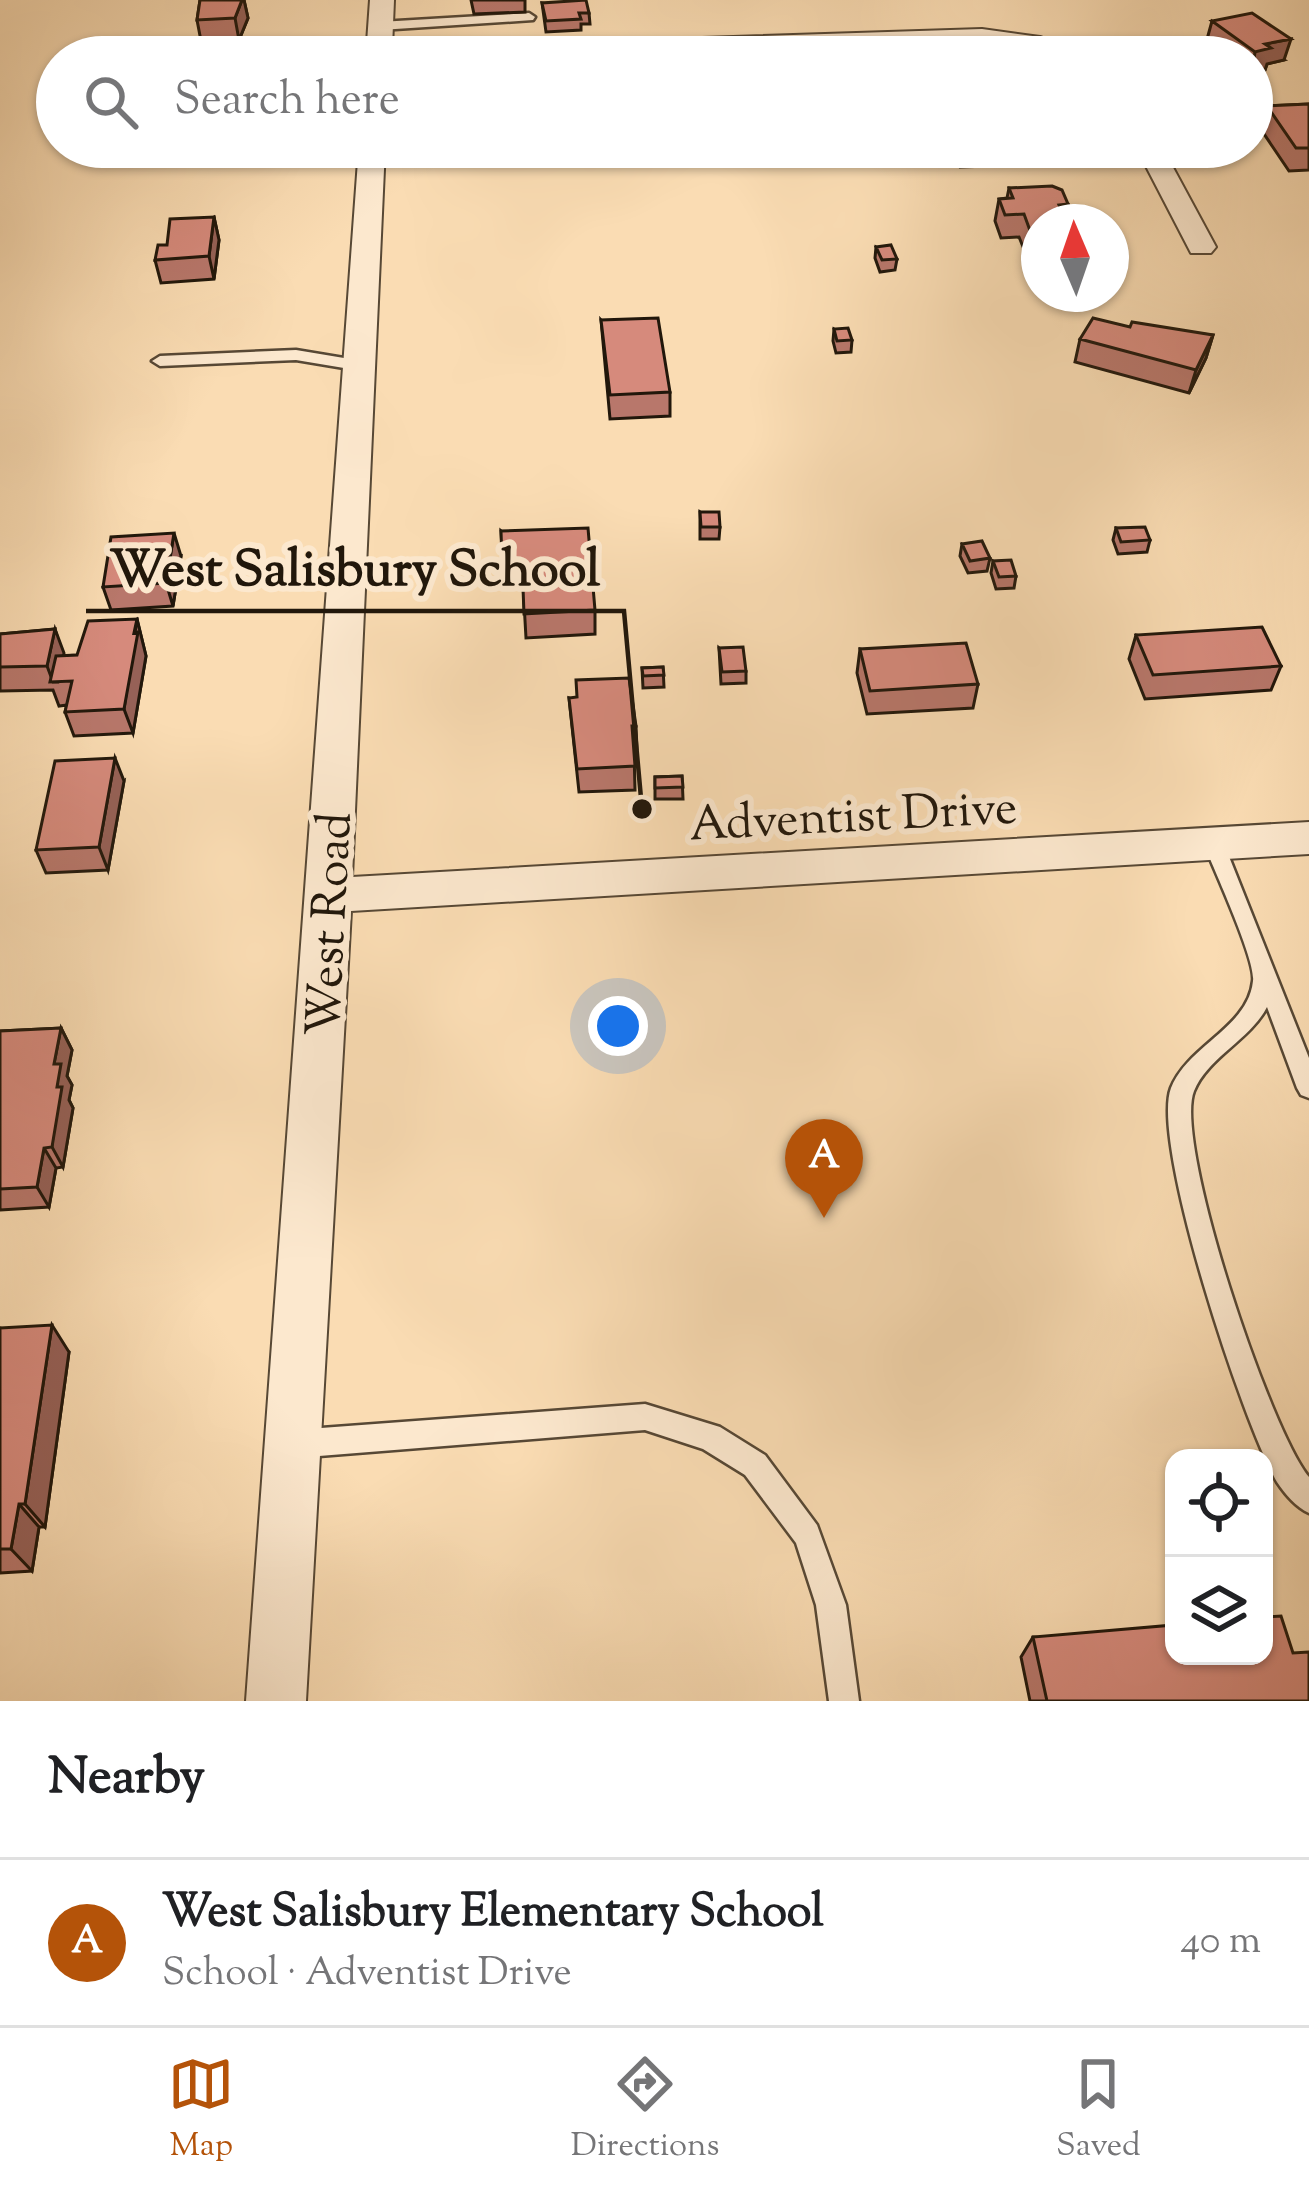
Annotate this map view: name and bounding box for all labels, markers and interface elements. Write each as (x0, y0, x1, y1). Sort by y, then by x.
search box (36, 36, 1273, 168)
icon: search (78, 69, 144, 135)
text: Search here (174, 70, 400, 135)
north arrow (1021, 204, 1129, 312)
callout: West Salisbury School (86, 524, 624, 611)
text: West Salisbury School (110, 536, 601, 609)
street label: Adventist Drive (688, 776, 1019, 863)
street label: West Road (292, 810, 373, 1038)
your location (588, 996, 648, 1056)
pin: A (785, 1119, 863, 1218)
map controls (1165, 1449, 1273, 1665)
button: locate (1165, 1449, 1273, 1557)
button: layers (1165, 1557, 1273, 1665)
text: Nearby (48, 1743, 205, 1816)
text: West Salisbury Elementary School (162, 1882, 824, 1947)
text: A (71, 1915, 103, 1971)
text: 40 m (1181, 1915, 1261, 1971)
text: School · Adventist Drive (162, 1947, 572, 2003)
tab: Map (168, 2051, 234, 2171)
tab: Directions (571, 2051, 720, 2171)
tab: Saved (1056, 2051, 1141, 2171)

